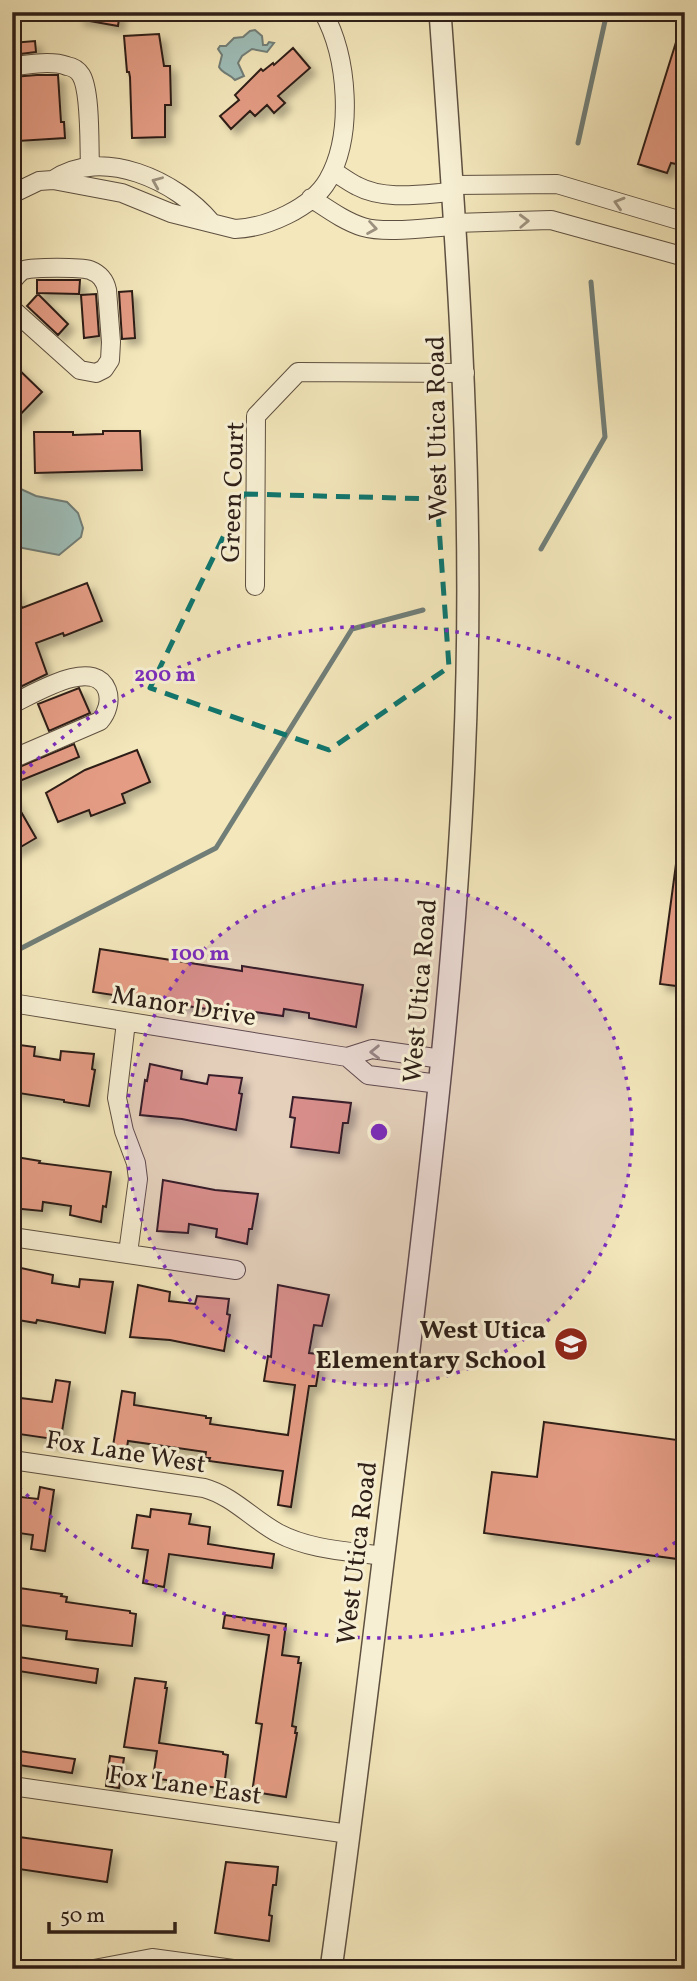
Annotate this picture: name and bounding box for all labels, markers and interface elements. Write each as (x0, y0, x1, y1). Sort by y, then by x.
one-way arrow (152, 176, 164, 190)
one-way arrow (614, 196, 626, 211)
one-way arrow (518, 214, 529, 229)
one-way arrow (366, 220, 378, 235)
street label: West Utica Road (418, 335, 458, 521)
street label: Green Court (214, 421, 254, 563)
text: 200 m (134, 661, 196, 690)
street label: West Utica Road (395, 898, 447, 1085)
text: 100 m (170, 940, 230, 969)
street label: Manor Drive (109, 978, 259, 1036)
one-way arrow (369, 1044, 380, 1060)
centre of rings (367, 1120, 391, 1144)
place label: West Utica Elementary School (316, 1313, 546, 1379)
school or university icon: West Utica Elementary School (552, 1325, 590, 1363)
street label: Fox Lane West (43, 1423, 208, 1483)
street label: West Utica Road (329, 1459, 387, 1647)
street label: Fox Lane East (106, 1757, 264, 1815)
scale bar (49, 1890, 175, 1934)
text: 50 m (60, 1902, 105, 1931)

